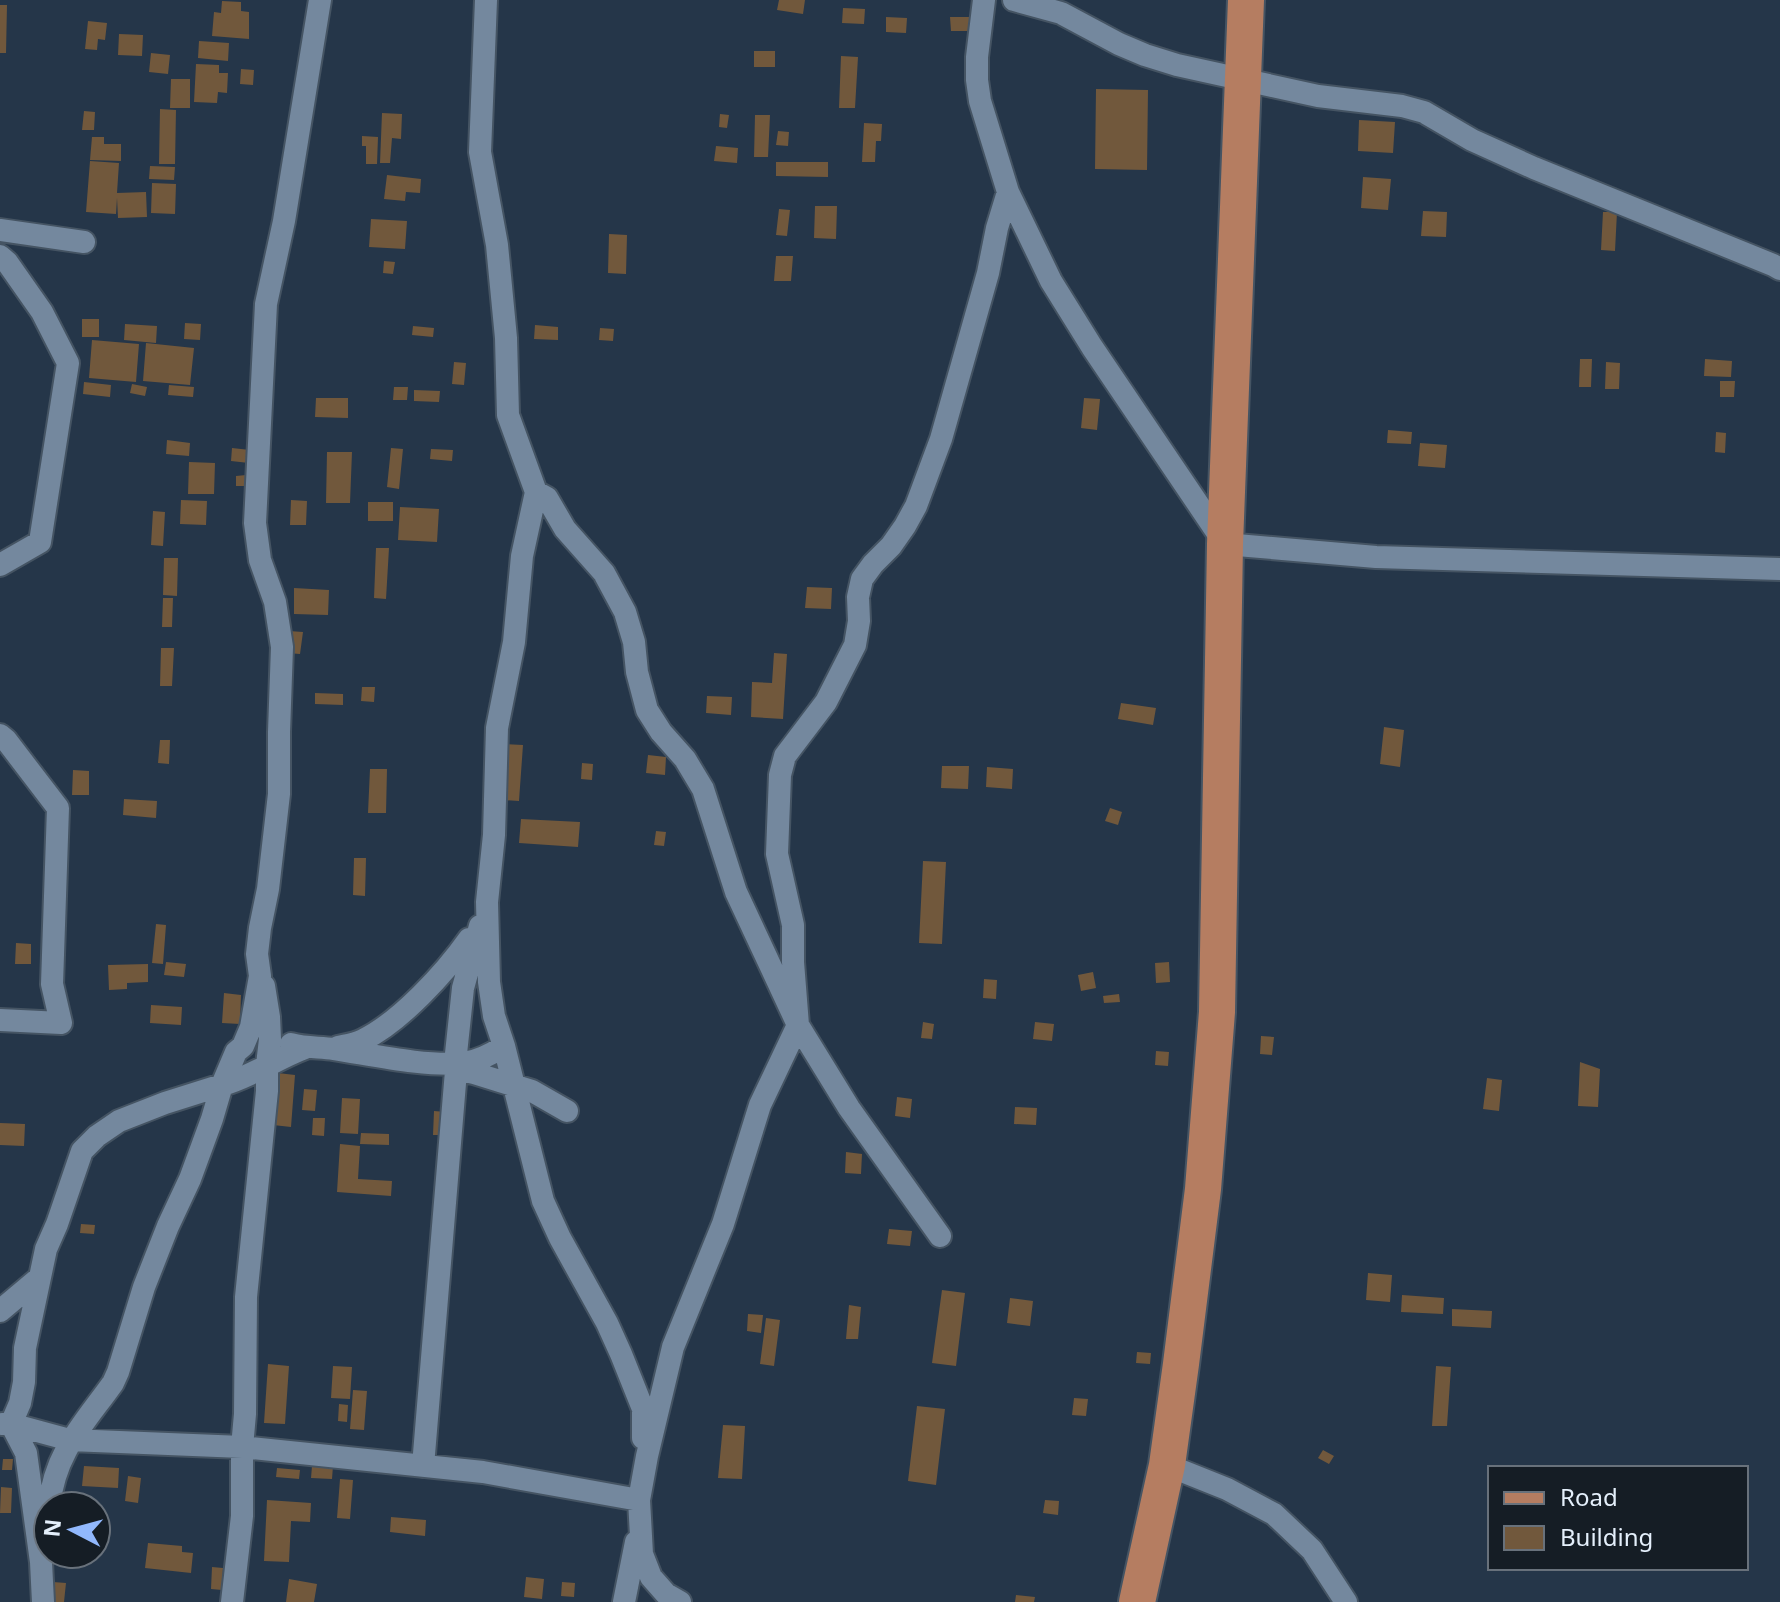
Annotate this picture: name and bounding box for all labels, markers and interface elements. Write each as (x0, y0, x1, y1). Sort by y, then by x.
legend (1488, 1466, 1748, 1570)
text: Road (1560, 1480, 1618, 1513)
north arrow (32, 1490, 112, 1570)
text: N (35, 1517, 67, 1538)
text: Building (1560, 1520, 1653, 1553)

